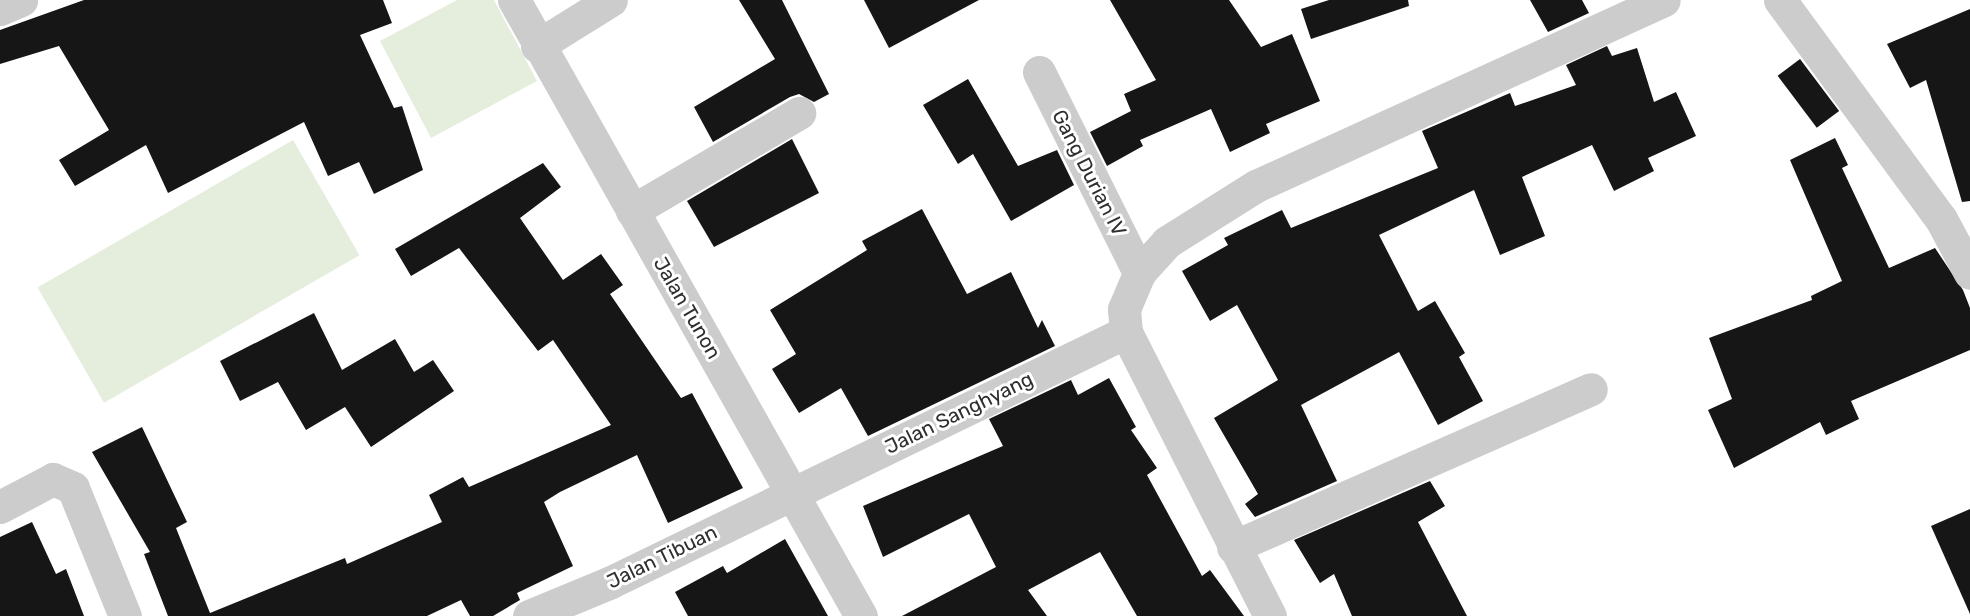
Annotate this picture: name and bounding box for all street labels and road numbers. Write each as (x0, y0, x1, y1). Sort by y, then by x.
street label: Gang Durian IV (1047, 106, 1131, 240)
street label: Jalan Tunon (648, 253, 726, 363)
street label: Jalan Sanghyang (881, 367, 1037, 459)
street label: Jalan Tibuan (603, 520, 721, 594)

